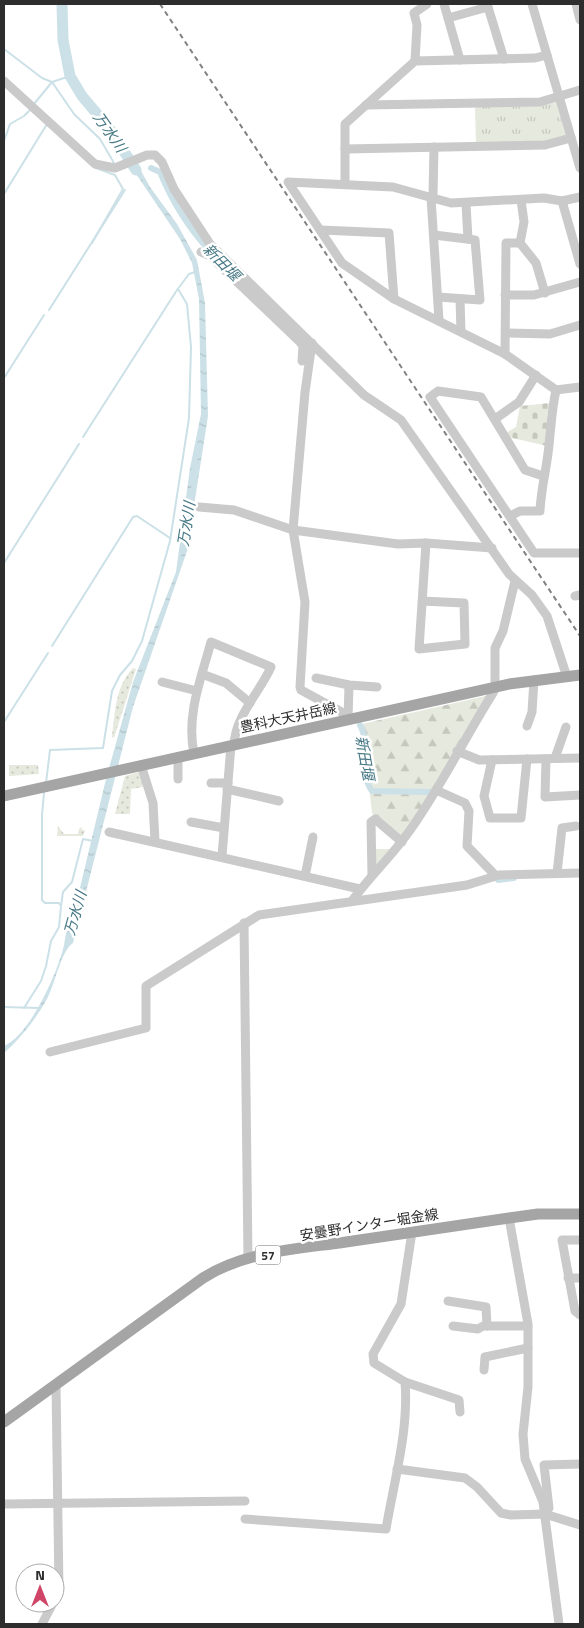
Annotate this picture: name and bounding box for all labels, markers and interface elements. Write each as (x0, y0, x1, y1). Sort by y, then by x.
water label: 万水川 (88, 107, 133, 159)
water label: 新田堰 (198, 238, 248, 288)
water label: 万水川 (171, 498, 201, 548)
street label: 豊科大天井岳線 (238, 697, 338, 737)
water label: 新田堰 (350, 734, 381, 785)
water label: 万水川 (58, 886, 93, 938)
street label: 安曇野インター堀金線 (298, 1203, 440, 1245)
road number: 57 (256, 1246, 280, 1264)
north arrow (15, 1563, 65, 1613)
text: N (35, 1564, 45, 1585)

